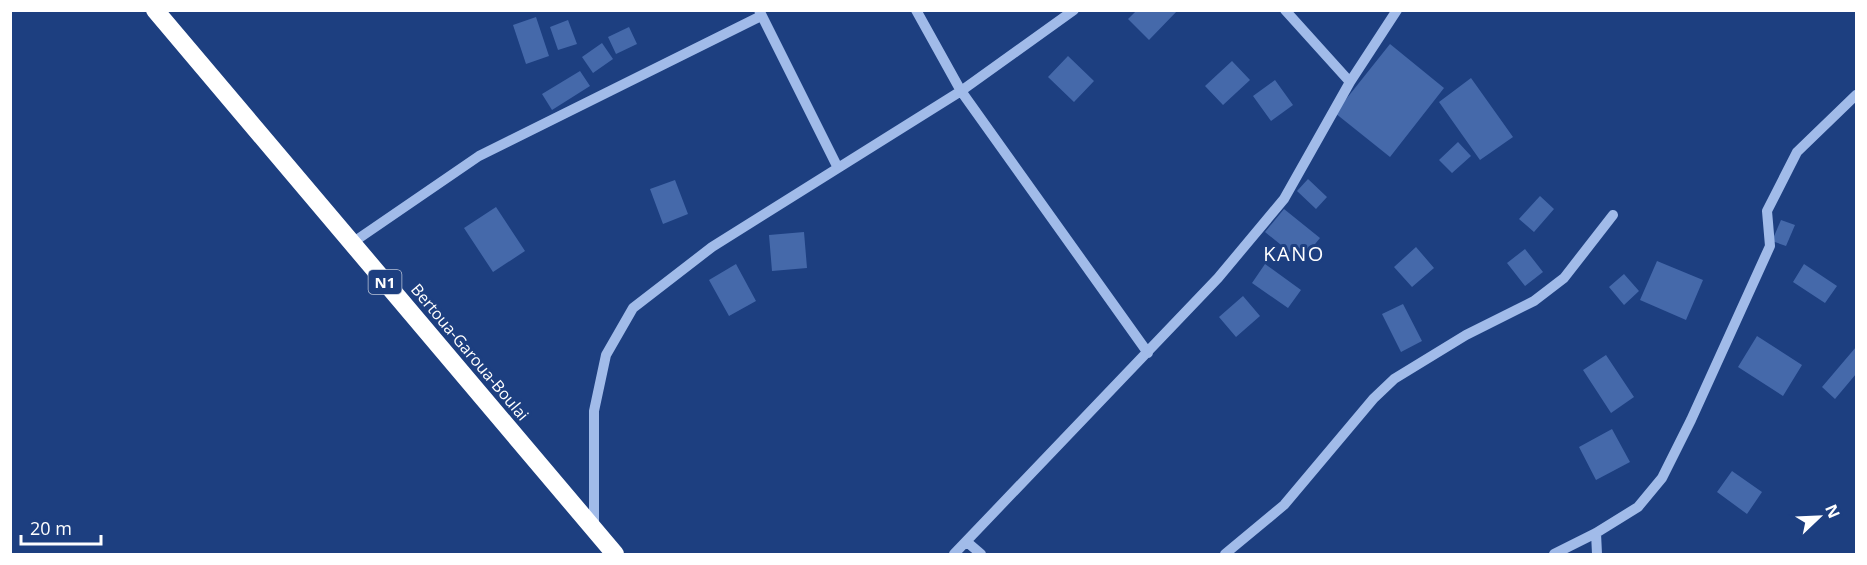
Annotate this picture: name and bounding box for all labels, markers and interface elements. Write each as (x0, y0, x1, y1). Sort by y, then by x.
district label: KANO (1263, 240, 1325, 267)
road number: N1 (368, 270, 402, 294)
street label: Bertoua-Garoua-Boulai (406, 279, 534, 425)
north arrow (1789, 487, 1849, 547)
text: N (1820, 501, 1845, 521)
scale bar (21, 508, 100, 546)
text: 20 m (30, 516, 72, 540)

